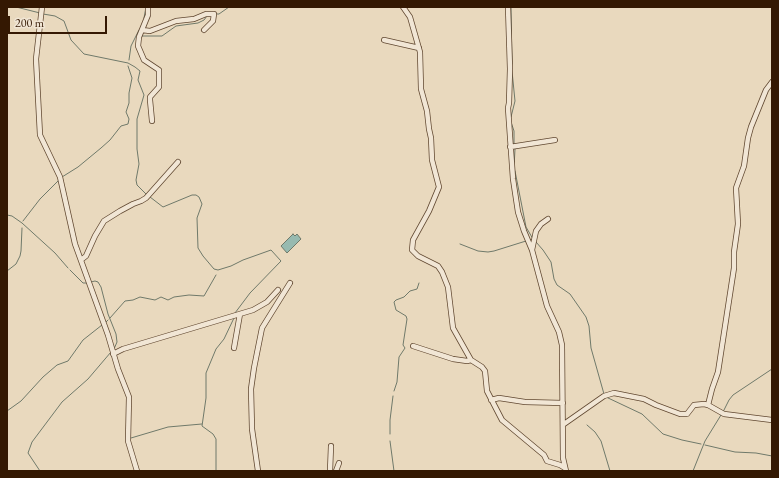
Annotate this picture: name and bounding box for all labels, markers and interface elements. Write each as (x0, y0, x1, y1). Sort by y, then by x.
scale bar (10, 8, 109, 34)
text: 200 m (15, 15, 44, 31)

